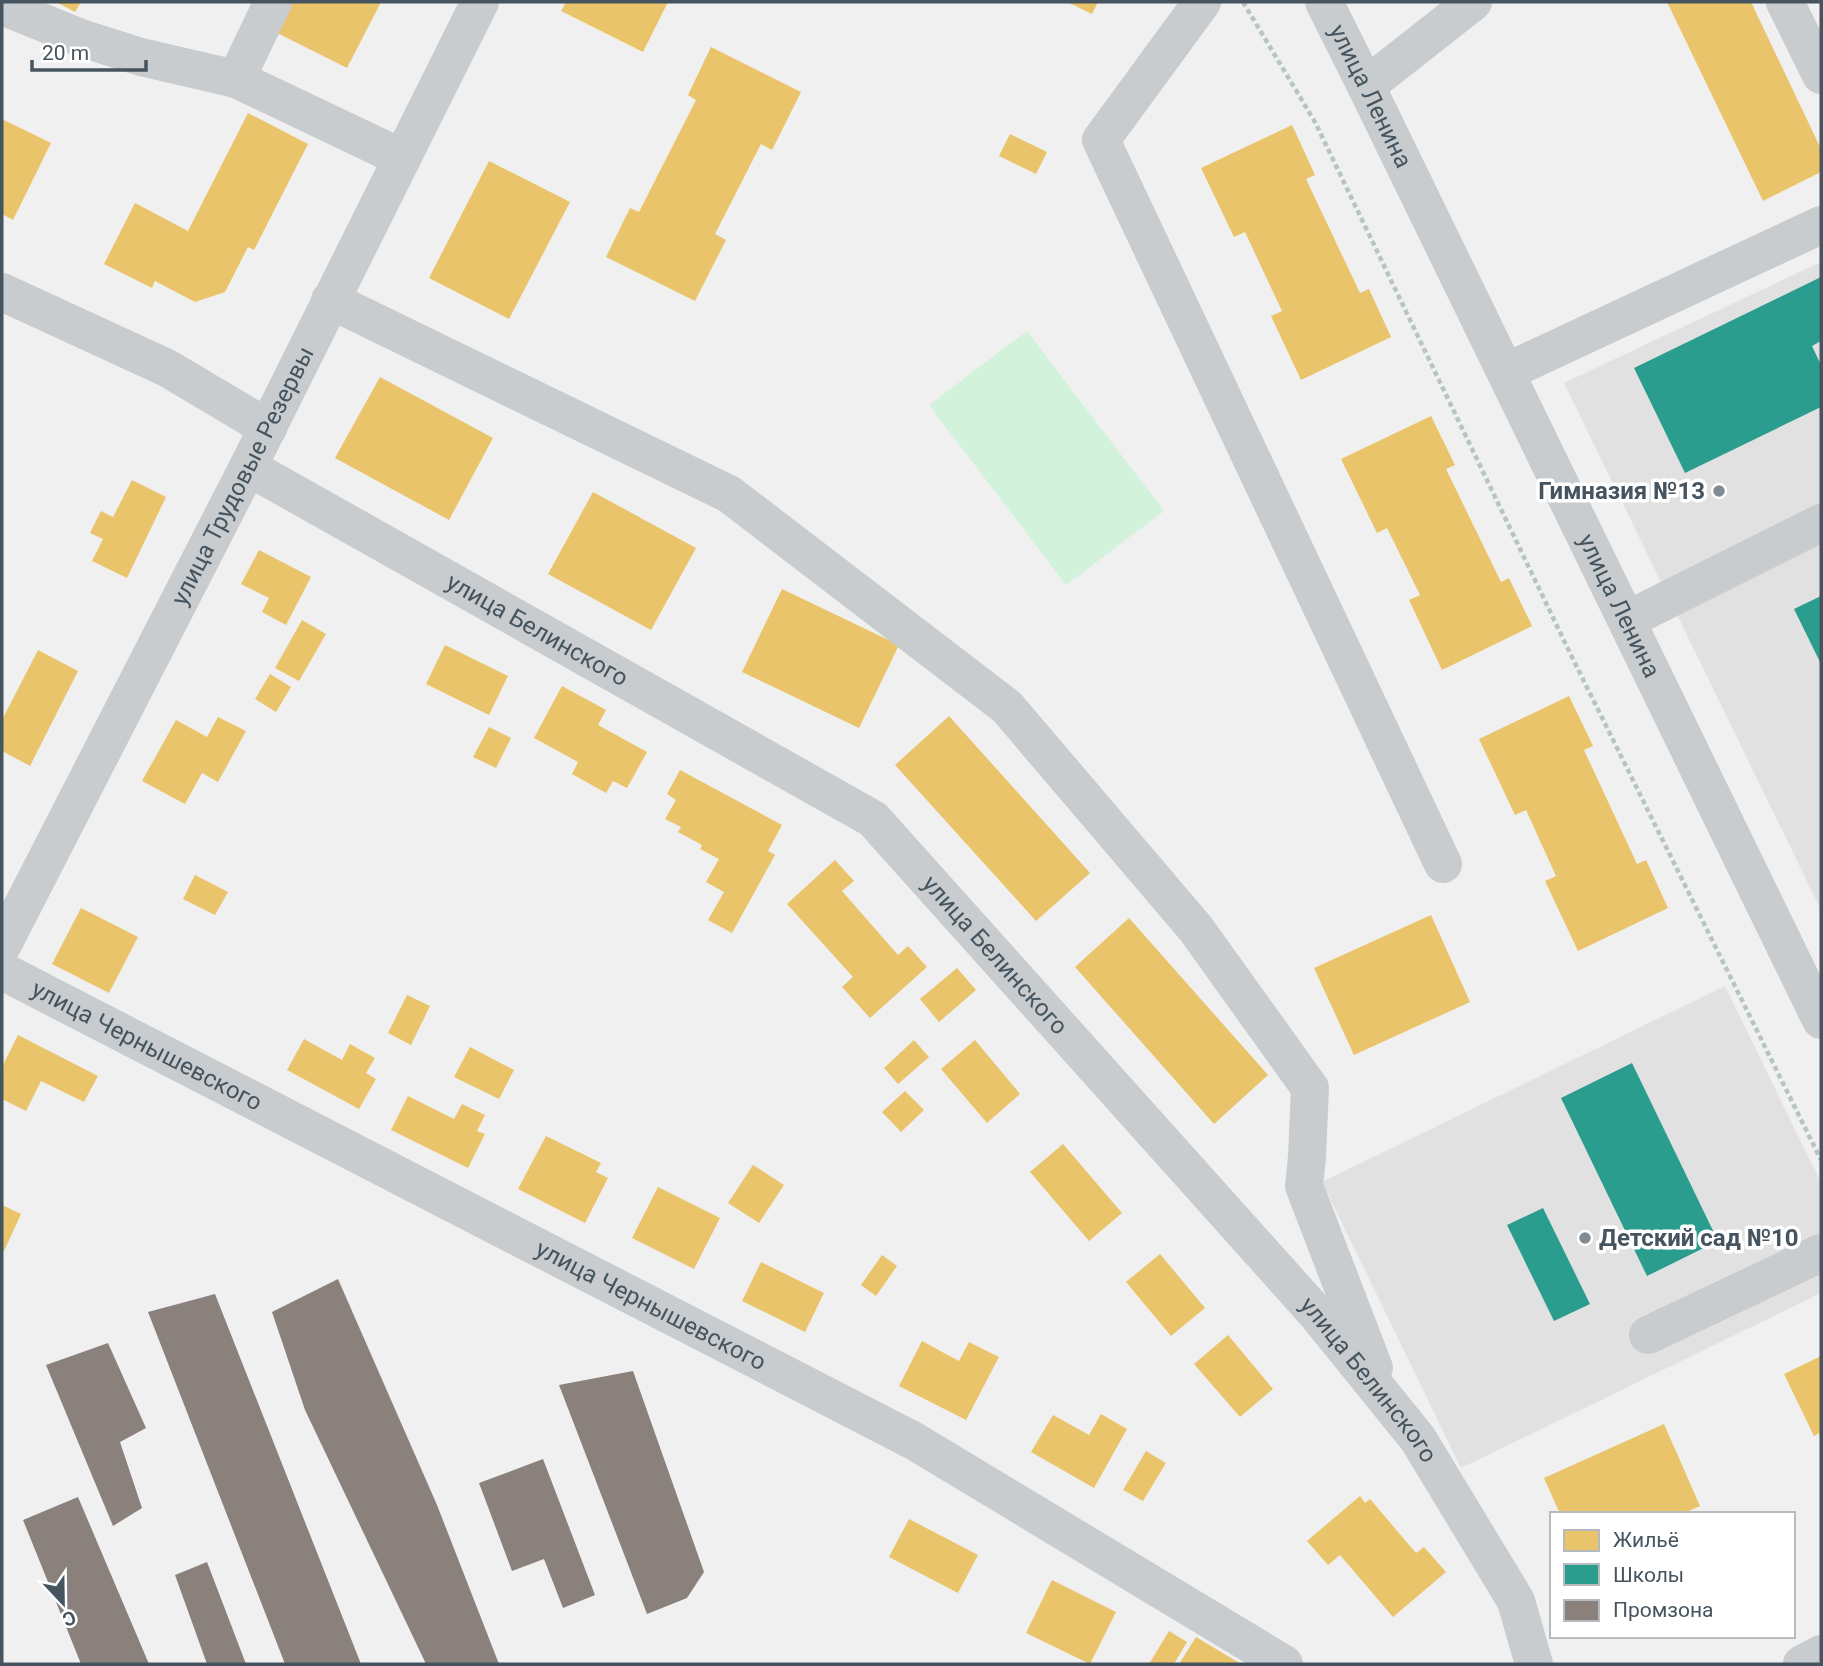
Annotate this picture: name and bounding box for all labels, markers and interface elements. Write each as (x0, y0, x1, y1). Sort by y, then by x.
street label: улица Ленина (1324, 20, 1418, 172)
scale bar (32, 28, 145, 72)
text: 20 m (42, 41, 89, 65)
street label: улица Трудовые Резервы (165, 342, 320, 610)
place label: Гимназия №13 (1538, 477, 1705, 505)
marker: Гимназия №13 (1711, 483, 1727, 499)
street label: улица Ленина (1572, 529, 1666, 682)
street label: улица Белинского (442, 568, 633, 692)
street label: улица Белинского (917, 870, 1073, 1040)
street label: улица Чернышевского (27, 975, 267, 1117)
place label: Детский сад №10 (1599, 1224, 1799, 1252)
marker: Детский сад №10 (1577, 1230, 1593, 1246)
street label: улица Чернышевского (531, 1234, 771, 1376)
street label: улица Белинского (1294, 1291, 1443, 1468)
legend (1550, 1512, 1795, 1638)
text: Жильё (1613, 1528, 1679, 1552)
text: Школы (1613, 1563, 1684, 1587)
north arrow (28, 1568, 98, 1638)
text: Промзона (1613, 1598, 1714, 1622)
text: С (59, 1605, 79, 1631)

